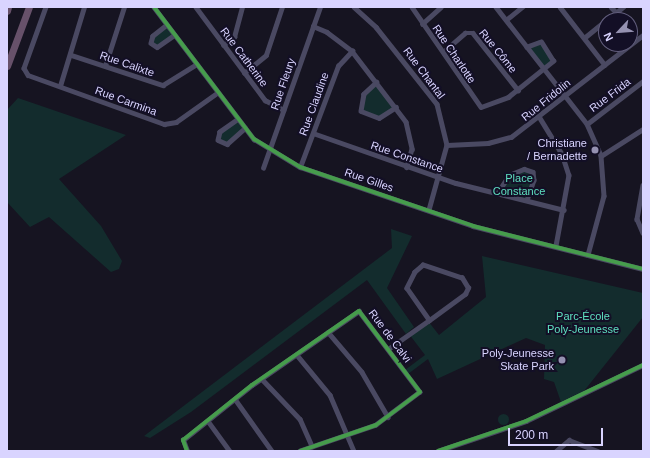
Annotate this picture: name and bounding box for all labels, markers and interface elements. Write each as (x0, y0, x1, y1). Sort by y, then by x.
north arrow (598, 12, 638, 52)
street label: Rue Charlotte (430, 22, 478, 86)
street label: Rue Catherine (217, 25, 271, 89)
street label: Rue Côme (476, 26, 520, 76)
text: N (601, 31, 615, 43)
street label: Rue Chantal (400, 45, 448, 101)
street label: Rue Calixte (98, 49, 156, 79)
street label: Rue Fleury (268, 56, 298, 112)
street label: Rue Claudine (296, 70, 332, 138)
street label: Rue Frida (587, 75, 633, 115)
street label: Rue Fridolin (519, 76, 573, 124)
street label: Rue Carmina (93, 84, 159, 118)
place label: Christiane / Bernadette (527, 137, 587, 163)
street label: Rue Constance (369, 138, 445, 176)
marker: Christiane / Bernadette (590, 145, 600, 155)
street label: Rue Gilles (343, 165, 395, 195)
park label: Place Constance (493, 172, 545, 198)
street label: Rue de Calvi (366, 307, 414, 365)
park label: Parc-École Poly-Jeunesse (547, 310, 619, 336)
place label: Poly-Jeunesse Skate Park (482, 347, 554, 373)
marker: Poly-Jeunesse Skate Park (557, 355, 567, 365)
scale bar (510, 420, 605, 446)
text: 200 m (515, 428, 548, 442)

